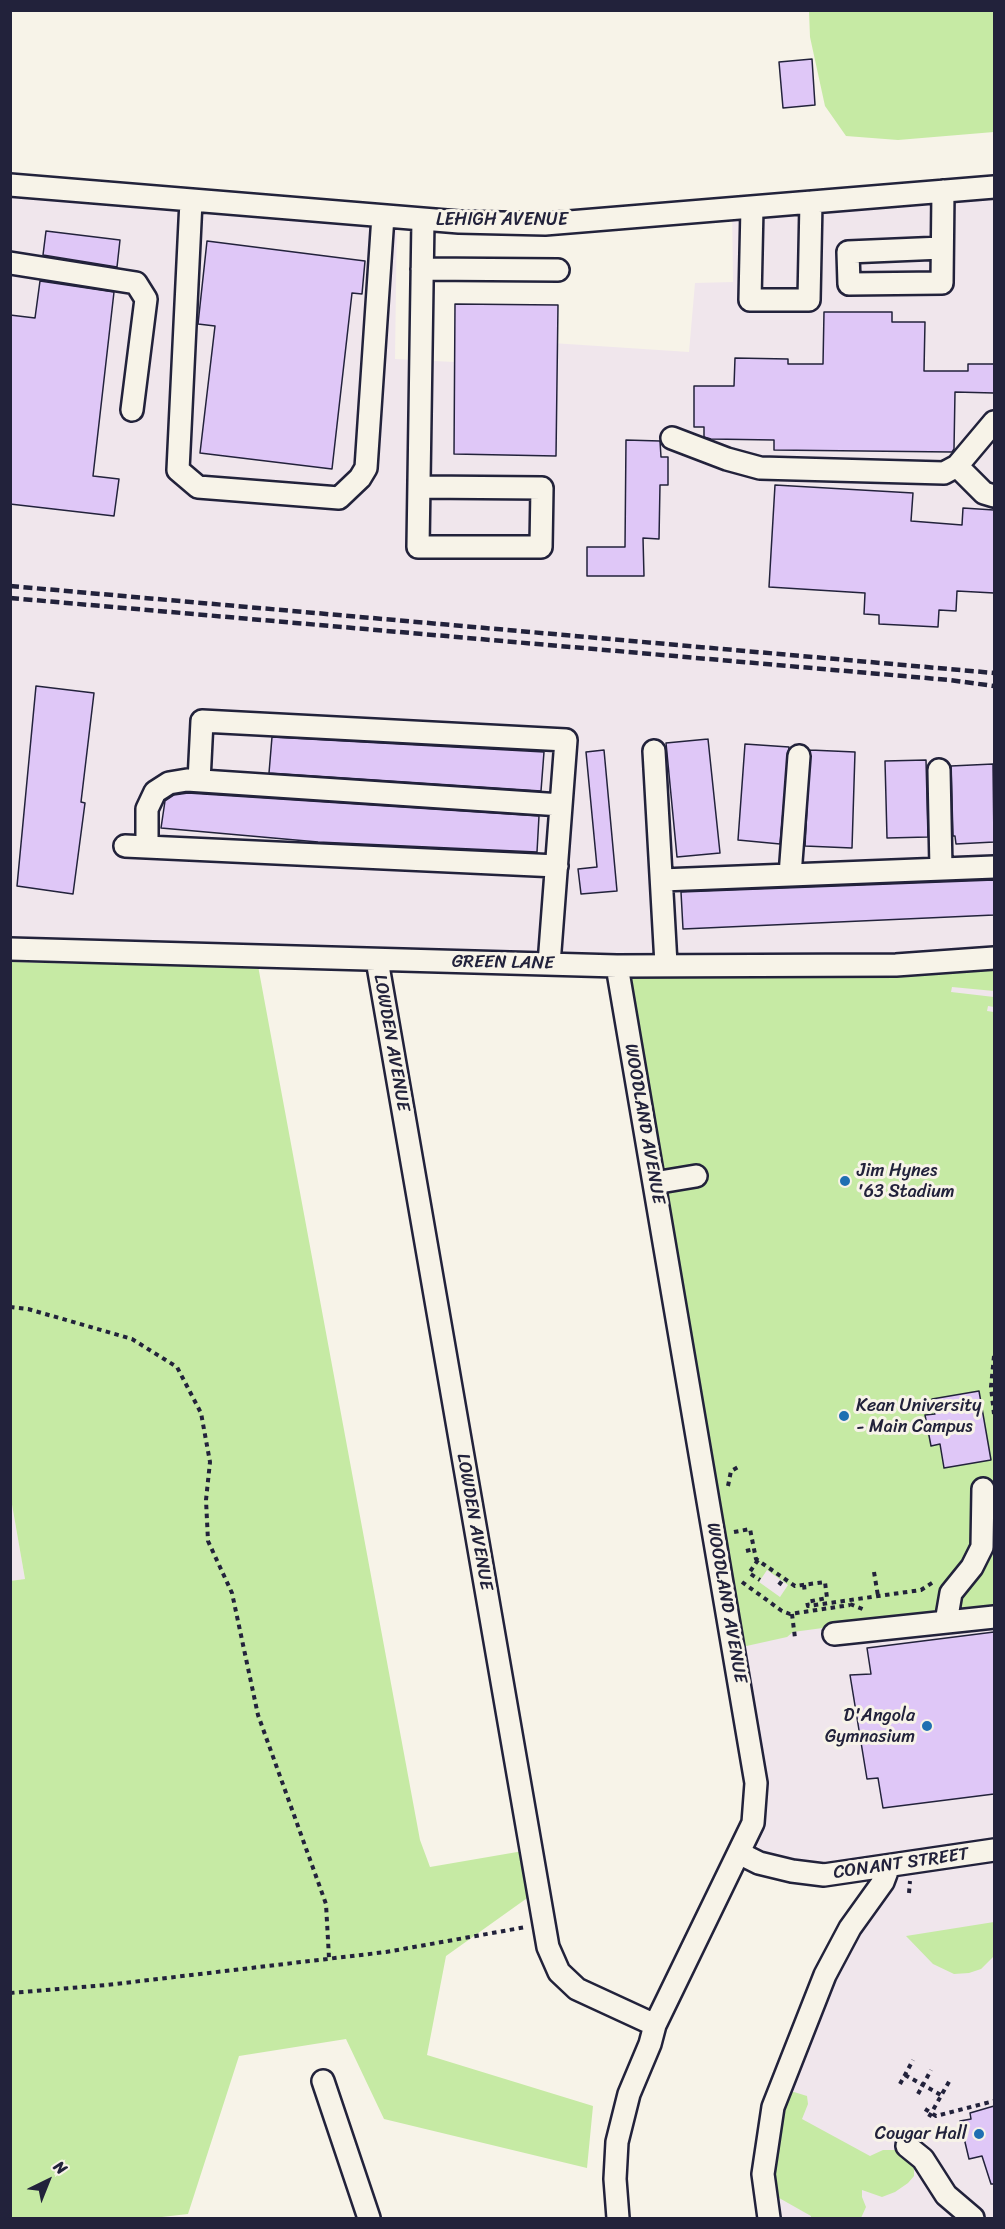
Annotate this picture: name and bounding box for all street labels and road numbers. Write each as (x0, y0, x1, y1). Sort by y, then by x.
street label: LEHIGH AVENUE (436, 209, 568, 231)
street label: GREEN LANE (452, 951, 554, 975)
street label: LOWDEN AVENUE (368, 973, 414, 1113)
street label: WOODLAND AVENUE (619, 1042, 669, 1206)
street label: LOWDEN AVENUE (451, 1452, 497, 1592)
street label: WOODLAND AVENUE (701, 1521, 751, 1685)
street label: CONANT STREET (832, 1844, 970, 1884)

